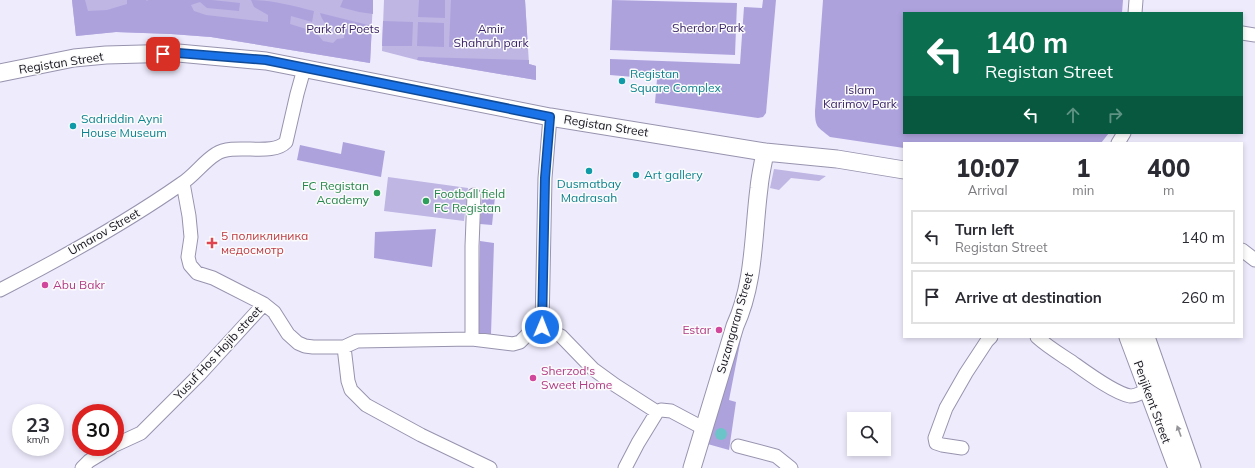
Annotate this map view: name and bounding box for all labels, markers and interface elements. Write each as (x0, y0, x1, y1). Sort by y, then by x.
park label: Sherdor Park (672, 20, 745, 35)
park label: Park of Poets (306, 21, 380, 36)
park label: Amir Shahruh park (453, 21, 529, 50)
text: 140 m (985, 25, 1068, 60)
icon: left (919, 28, 971, 80)
pin (146, 37, 180, 71)
icon: arrive (152, 43, 174, 65)
street label: Registan Street (18, 48, 104, 77)
text: Registan Street (985, 60, 1113, 83)
place label: Registan Square Complex (630, 66, 721, 95)
marker: Registan Square Complex (617, 76, 627, 86)
park label: Islam Karimov Park (823, 82, 898, 111)
icon: left (1020, 104, 1042, 126)
icon: ahead (1062, 104, 1084, 126)
icon: right (1104, 104, 1126, 126)
place label: Sadriddin Ayni House Museum (81, 111, 167, 140)
street label: Registan Street (563, 111, 649, 140)
marker: Sadriddin Ayni House Museum (68, 121, 78, 131)
text: 10:07 (956, 153, 1020, 183)
text: 1 (1076, 153, 1091, 183)
text: 400 (1147, 153, 1190, 183)
marker: Dusmatbay Madrasah (584, 166, 594, 176)
place label: Art gallery (644, 167, 703, 182)
marker: Art gallery (631, 170, 641, 180)
place label: Dusmatbay Madrasah (557, 176, 622, 205)
place label: FC Registan Academy (302, 178, 370, 207)
text: Arrival (968, 182, 1008, 198)
text: min (1072, 182, 1094, 198)
text: m (1163, 182, 1174, 198)
place label: Football field FC Registan (434, 186, 505, 215)
marker: FC Registan Academy (372, 188, 382, 198)
marker: Football field FC Registan (421, 196, 431, 206)
street label: Umarov Street (65, 205, 142, 258)
text: Turn left (955, 220, 1014, 239)
icon: left (921, 226, 943, 248)
place label: 5 поликлиника медосмотр (221, 228, 308, 257)
text: 140 m (1181, 228, 1225, 247)
marker: 5 поликлиника медосмотр (206, 237, 218, 249)
text: Registan Street (955, 239, 1048, 255)
street label: Suzangaran Street (713, 271, 756, 375)
place label: Abu Bakr (53, 277, 106, 292)
marker: Abu Bakr (40, 280, 50, 290)
icon: arrive (921, 286, 943, 308)
text: Arrive at destination (955, 288, 1102, 307)
text: 260 m (1181, 288, 1225, 307)
street label: Yusuf Hos Hojib street (170, 303, 265, 403)
position arrow (521, 306, 563, 348)
place label: Estar (682, 322, 712, 337)
marker: Estar (714, 325, 724, 335)
street label: Penjikent Street (1131, 358, 1174, 445)
place label: Sherzod's Sweet Home (541, 363, 612, 392)
marker: Sherzod's Sweet Home (528, 373, 538, 383)
speed limit sign: 30 (72, 404, 124, 456)
text: 23 (26, 412, 50, 437)
map controls (847, 412, 891, 456)
button: search (847, 412, 891, 456)
one-way arrow (1176, 425, 1182, 437)
text: km/h (27, 433, 49, 446)

